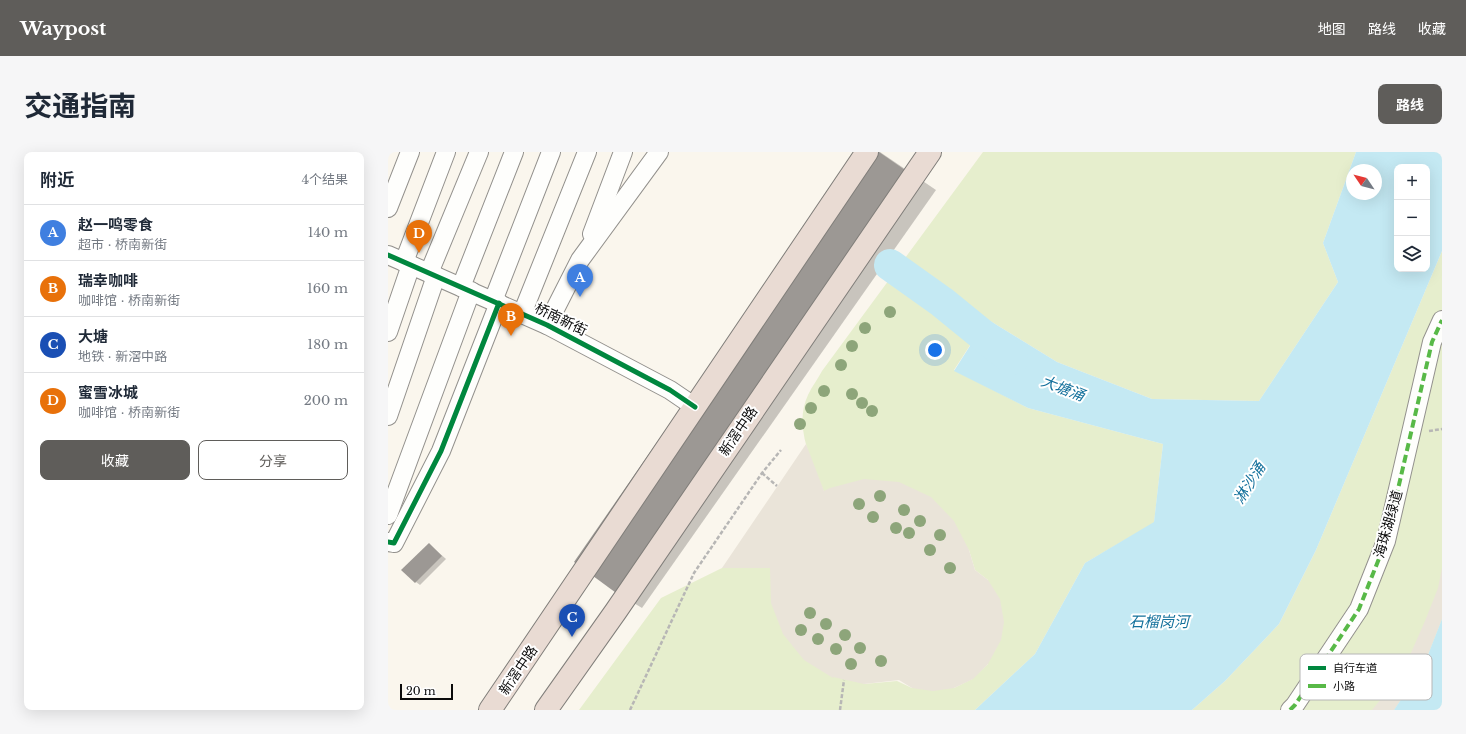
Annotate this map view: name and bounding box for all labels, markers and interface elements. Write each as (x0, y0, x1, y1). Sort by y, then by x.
text: Waypost (20, 17, 106, 40)
text: 地图 (1318, 20, 1346, 38)
text: 路线 (1368, 20, 1396, 38)
text: 收藏 (1418, 20, 1446, 38)
button: 路线 (1378, 84, 1442, 124)
text: 交通指南 (24, 89, 136, 124)
north arrow (1346, 164, 1382, 200)
map controls (1394, 164, 1430, 272)
button: + (1394, 164, 1430, 200)
text: 附近 (40, 170, 74, 191)
text: 4个结果 (301, 171, 348, 188)
button: − (1394, 200, 1430, 236)
text: 赵一鸣零食 (78, 215, 153, 234)
pin: D (406, 220, 432, 253)
text: A (48, 224, 58, 241)
text: 140 m (308, 224, 348, 241)
text: 超市 · 桥南新街 (78, 236, 167, 253)
button: layers (1394, 236, 1430, 272)
pin: A (567, 264, 593, 297)
text: 瑞幸咖啡 (78, 271, 138, 290)
text: B (48, 280, 58, 297)
text: 160 m (307, 280, 348, 297)
text: 咖啡馆 · 桥南新街 (78, 292, 180, 309)
street label: 桥南新街 (532, 299, 590, 339)
pin: B (498, 303, 524, 336)
text: 大塘 (78, 327, 108, 346)
text: C (48, 336, 58, 353)
text: 180 m (307, 336, 348, 353)
your location (925, 340, 945, 360)
text: 地铁 · 新滘中路 (78, 348, 167, 365)
water label: 大塘涌 (1039, 371, 1089, 406)
text: 蜜雪冰城 (78, 383, 138, 402)
text: D (47, 392, 59, 409)
text: 200 m (304, 392, 348, 409)
street label: 新滘中路 (715, 403, 761, 459)
text: 咖啡馆 · 桥南新街 (78, 404, 180, 421)
button: 收藏 (40, 440, 190, 480)
button: 分享 (198, 440, 348, 480)
water label: 淋沙涌 (1229, 457, 1270, 507)
street label: 海珠湖绿道 (1370, 488, 1406, 560)
pin: C (559, 604, 585, 637)
water label: 石榴岗河 (1129, 612, 1192, 631)
street label: 新滘中路 (495, 642, 541, 698)
legend (1300, 654, 1432, 700)
text: 自行车道 (1333, 661, 1377, 675)
text: 小路 (1333, 679, 1355, 693)
scale bar (400, 682, 453, 701)
text: 20 m (406, 684, 436, 698)

